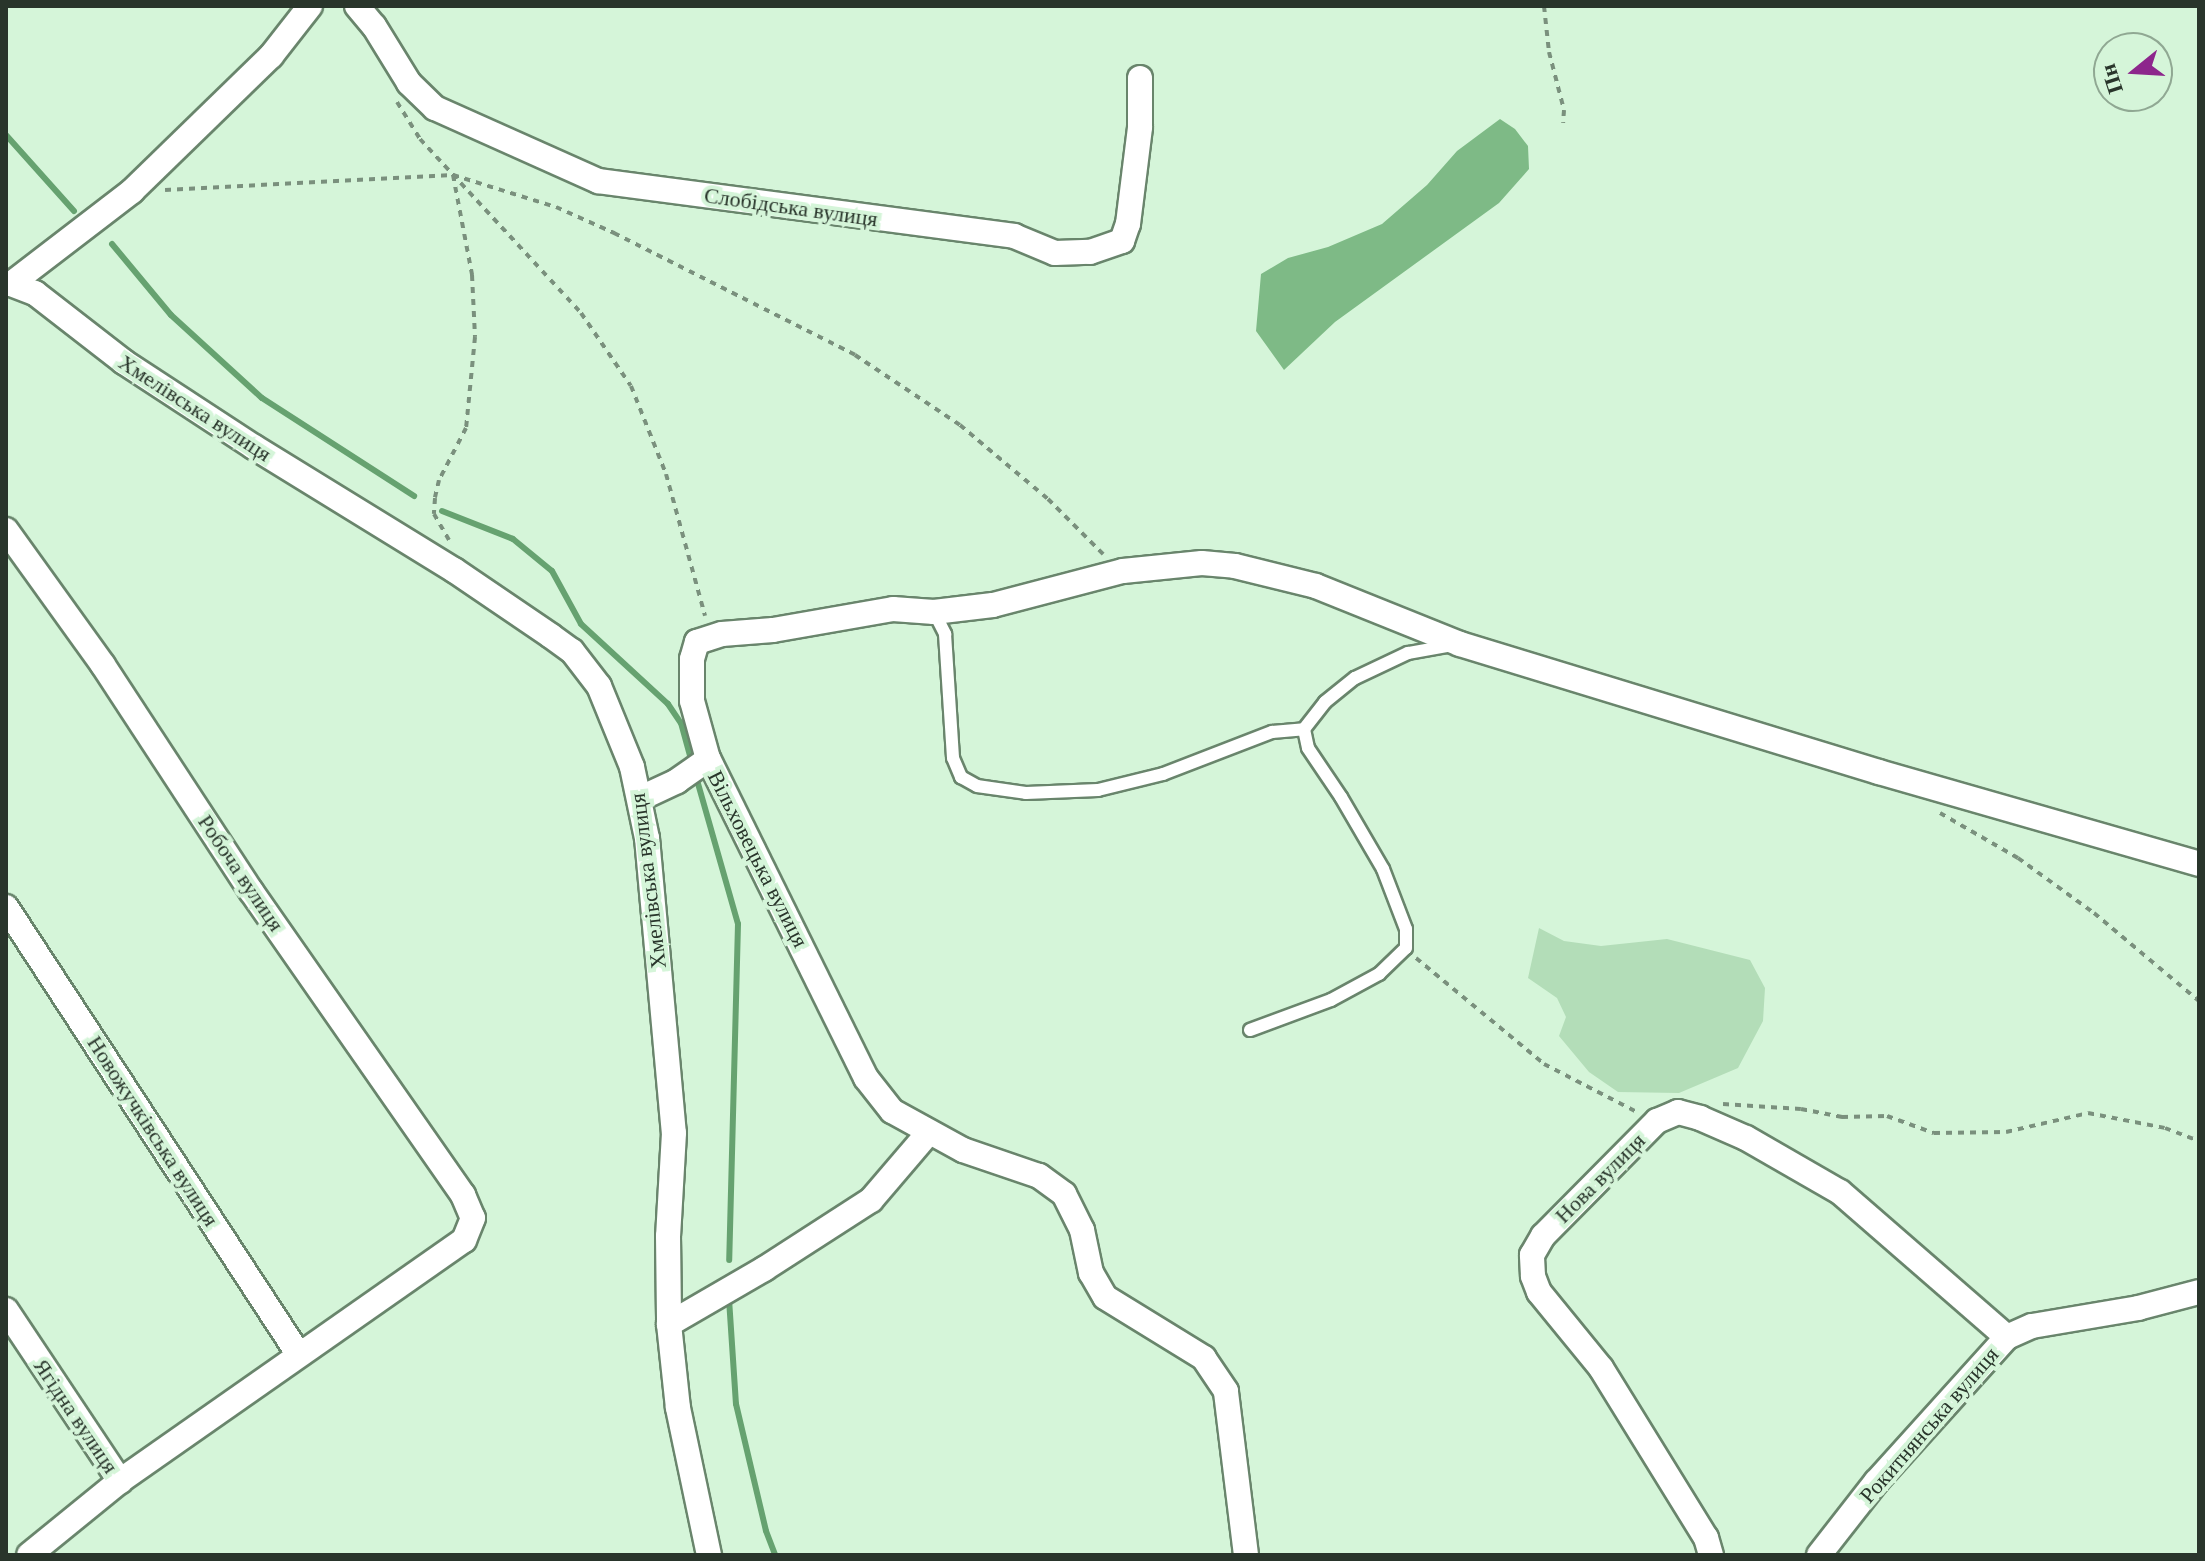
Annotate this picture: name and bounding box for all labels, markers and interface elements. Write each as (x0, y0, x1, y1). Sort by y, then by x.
north arrow (2093, 32, 2173, 112)
text: Пн (2095, 61, 2128, 97)
street label: Слобідська вулиця (703, 182, 879, 232)
street label: Хмелівська вулиця (114, 349, 276, 467)
street label: Вільховецька вулиця (702, 766, 814, 952)
street label: Хмелівська вулиця (624, 792, 672, 970)
street label: Робоча вулиця (192, 810, 290, 936)
street label: Новожучківська вулиця (82, 1031, 224, 1231)
street label: Нова вулиця (1549, 1127, 1651, 1229)
street label: Рокитнянська вулиця (1854, 1342, 2004, 1508)
street label: Ягідна вулиця (28, 1354, 124, 1478)

